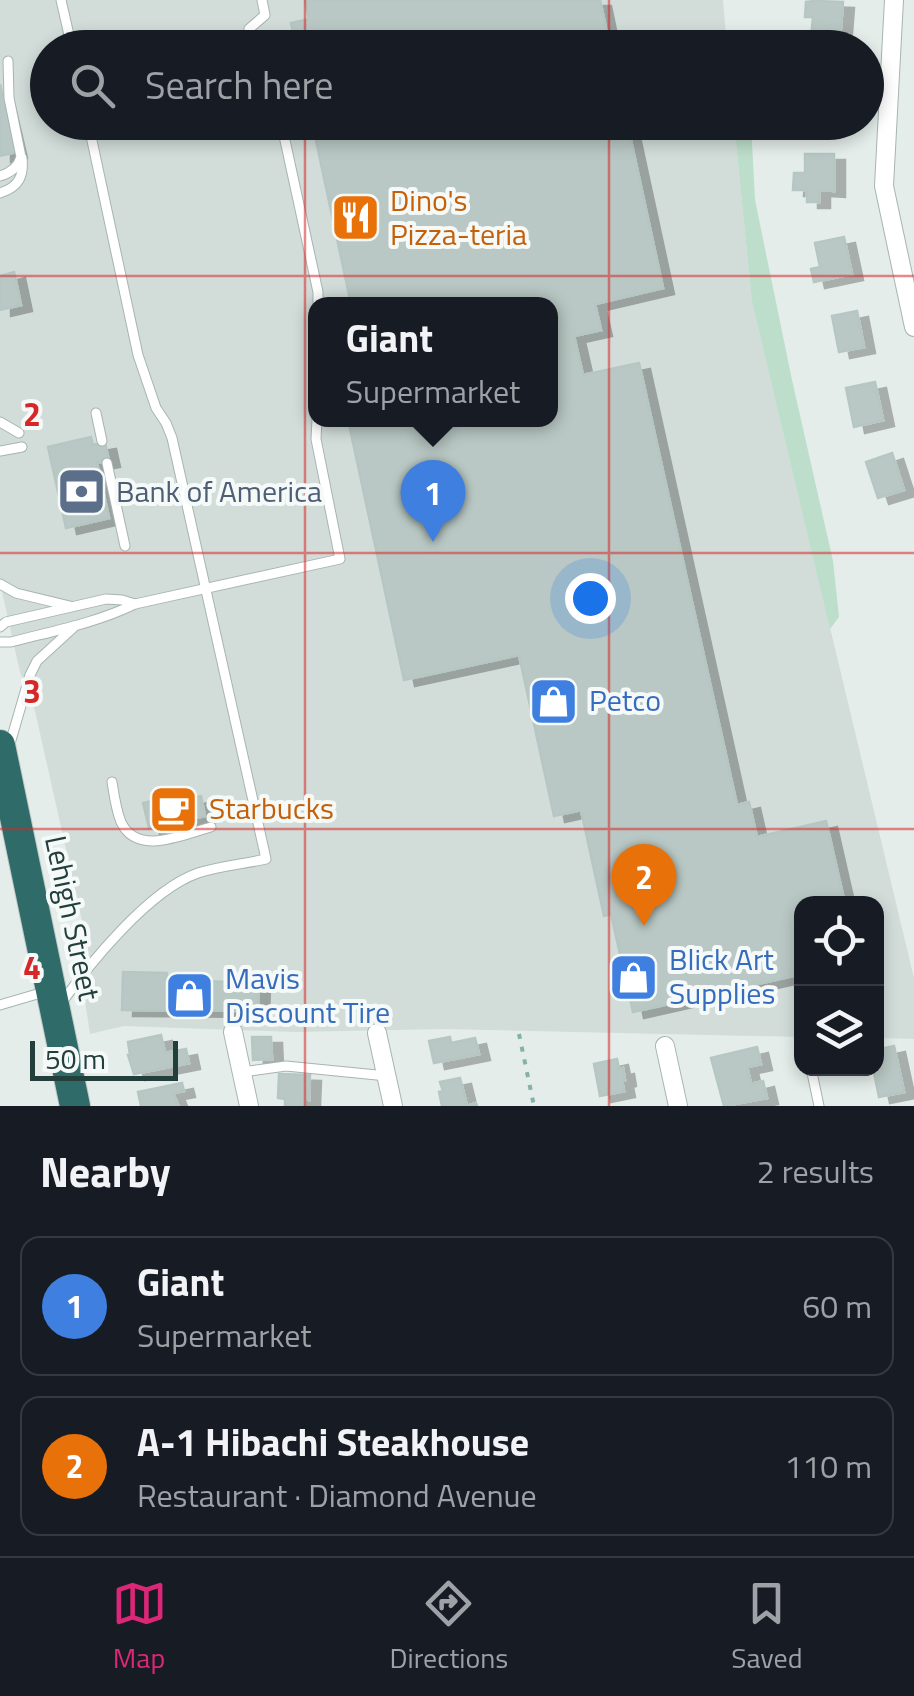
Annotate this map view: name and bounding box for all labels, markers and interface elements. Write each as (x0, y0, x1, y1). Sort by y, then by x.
search box (30, 30, 884, 140)
text: Search here (145, 56, 333, 114)
icon: search (65, 58, 120, 113)
place label: Dino's Pizza-teria (390, 177, 527, 257)
restaurant icon: Dino's Pizza-teria (329, 192, 381, 244)
popup (308, 297, 558, 427)
text: Giant (346, 309, 433, 367)
text: Supermarket (346, 367, 520, 415)
text: 2 (23, 390, 41, 438)
pin: 1 (400, 460, 466, 542)
bank icon: Bank of America (55, 466, 107, 518)
place label: Bank of America (116, 468, 322, 514)
your location (565, 573, 616, 624)
text: 3 (23, 667, 41, 715)
shop icon: Petco (528, 675, 580, 727)
place label: Petco (589, 677, 661, 723)
cafe icon: Starbucks (148, 783, 200, 835)
place label: Starbucks (209, 785, 334, 831)
street label: Lehigh Street (33, 831, 113, 1005)
pin: 2 (612, 844, 676, 926)
map controls (794, 896, 884, 1076)
button: locate (794, 896, 884, 986)
place label: Blick Art Supplies (669, 936, 775, 1016)
text: 4 (23, 943, 41, 991)
shop icon: Blick Art Supplies (608, 951, 660, 1003)
place label: Mavis Discount Tire (225, 955, 390, 1035)
shop icon: Mavis Discount Tire (164, 970, 216, 1022)
button: layers (794, 986, 884, 1076)
scale bar (30, 1036, 178, 1080)
text: 50 m (45, 1037, 106, 1080)
text: Nearby (40, 1139, 171, 1203)
text: 2 results (757, 1147, 874, 1195)
text: Giant (137, 1253, 224, 1311)
text: 1 (66, 1282, 83, 1330)
text: 60 m (802, 1282, 872, 1330)
text: Supermarket (137, 1311, 312, 1359)
text: A-1 Hibachi Steakhouse (137, 1413, 529, 1471)
text: 2 (66, 1442, 83, 1490)
text: 110 m (784, 1442, 872, 1490)
text: Restaurant · Diamond Avenue (137, 1471, 537, 1519)
tab: Map (112, 1576, 167, 1679)
tab: Directions (390, 1576, 508, 1679)
tab: Saved (731, 1576, 802, 1679)

